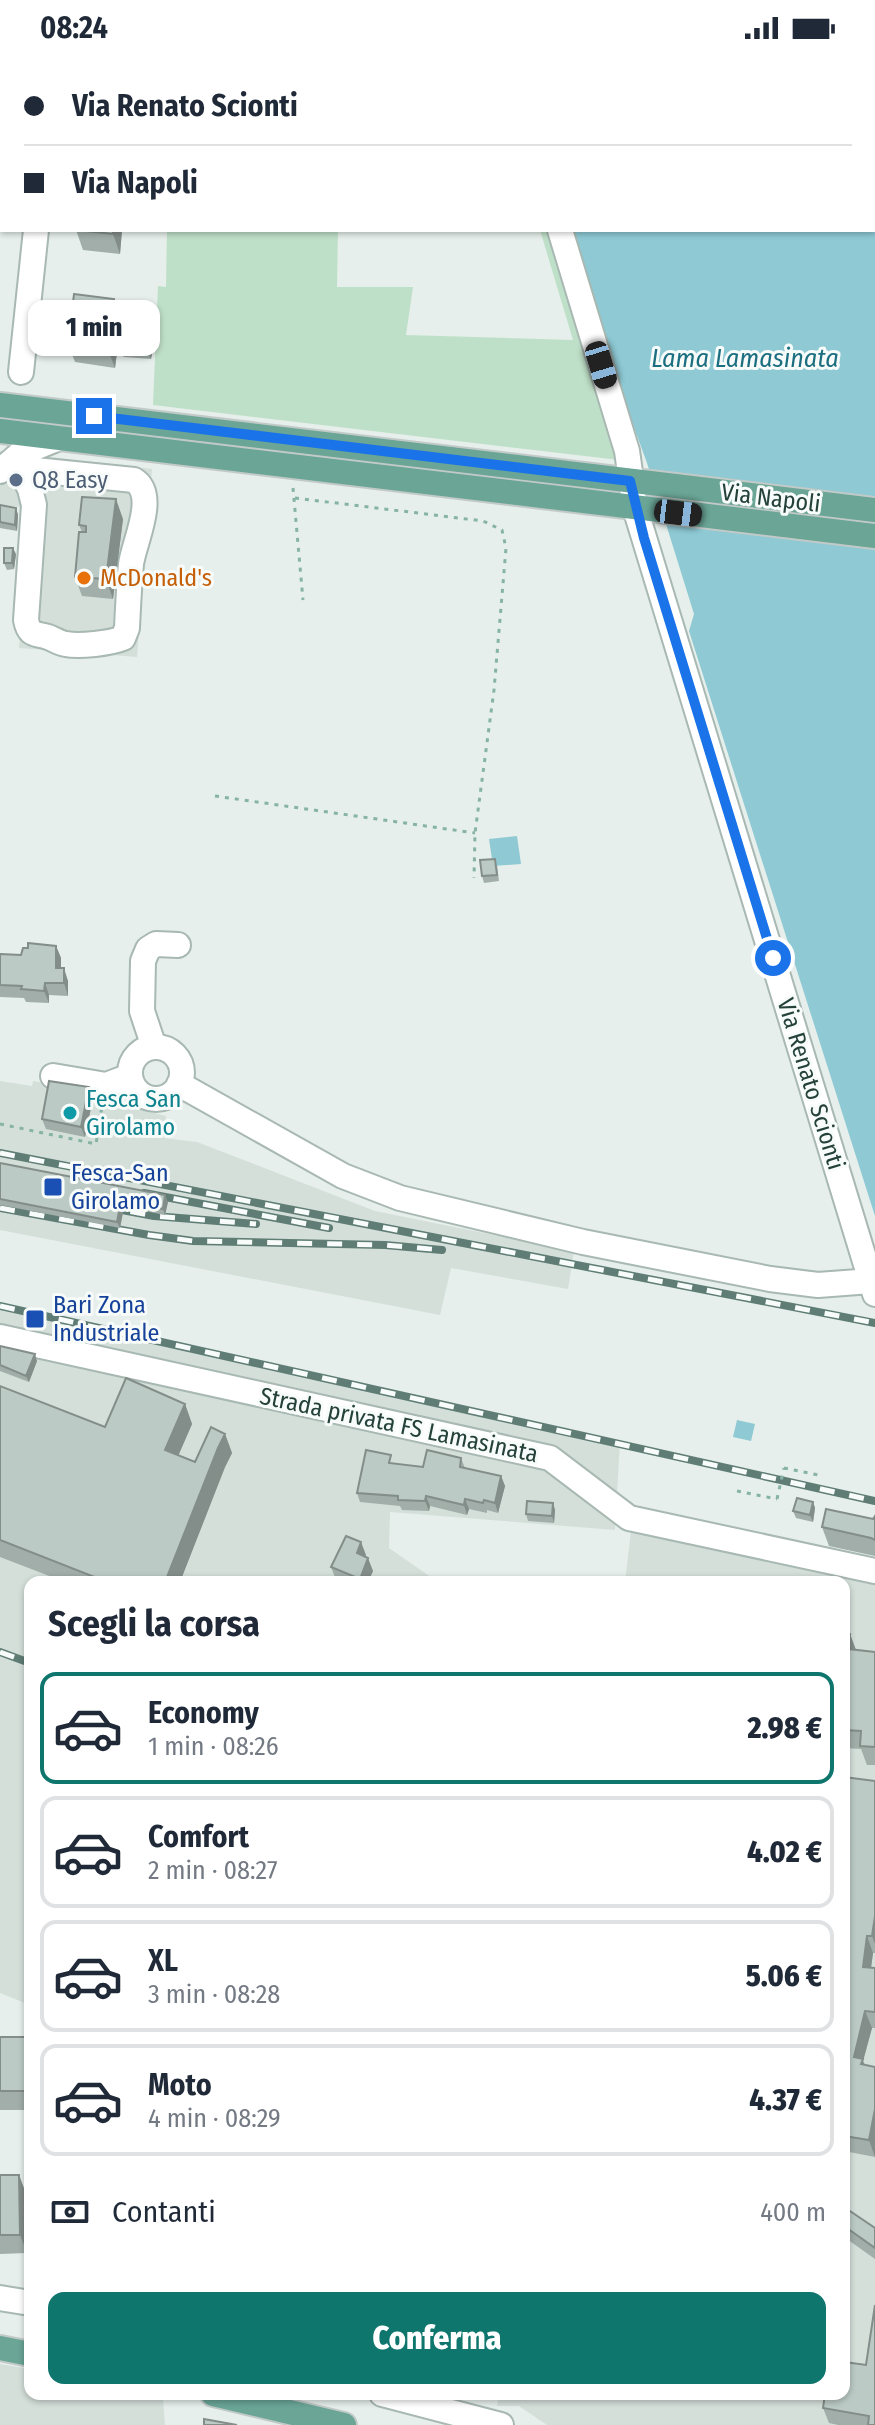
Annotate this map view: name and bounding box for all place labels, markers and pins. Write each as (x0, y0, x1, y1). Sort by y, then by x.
place label: Q8 Easy (32, 466, 108, 494)
marker: Q8 Easy (7, 471, 25, 489)
place label: McDonald's (100, 564, 212, 592)
marker: McDonald's (75, 569, 93, 587)
place label: Fesca San Girolamo (86, 1085, 182, 1141)
marker: Fesca San Girolamo (61, 1104, 79, 1122)
place label: Fesca-San Girolamo (71, 1159, 169, 1215)
marker: Fesca-San Girolamo (42, 1176, 64, 1198)
place label: Bari Zona Industriale (53, 1291, 159, 1347)
marker: Bari Zona Industriale (24, 1308, 46, 1330)

